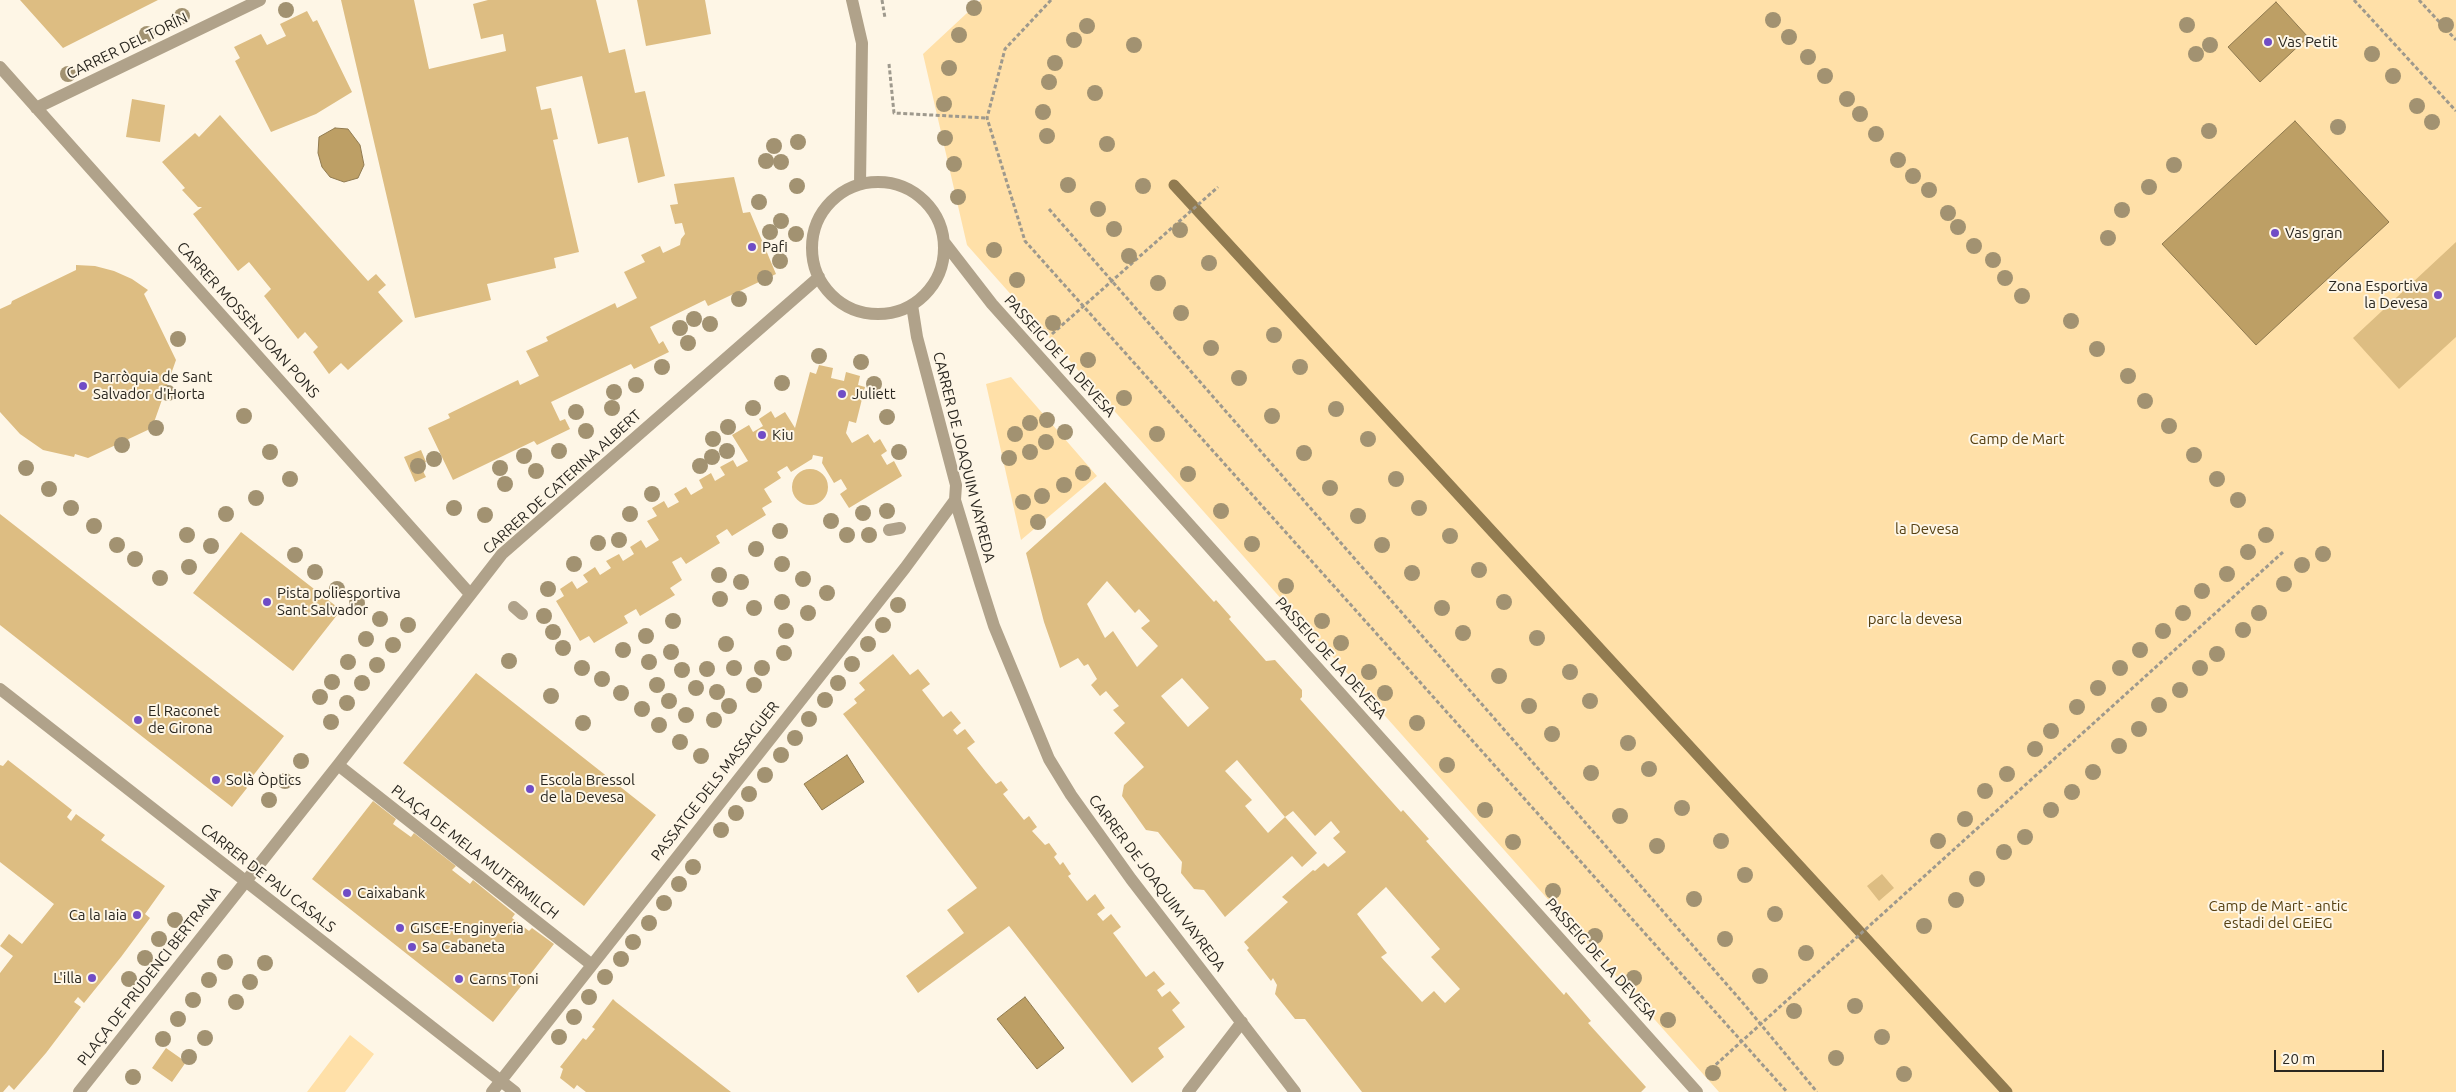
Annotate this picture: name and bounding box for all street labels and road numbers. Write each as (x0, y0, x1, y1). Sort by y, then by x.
street label: CARRER DEL TORÍN (63, 9, 191, 83)
street label: CARRER MOSSÈN JOAN PONS (173, 238, 323, 402)
street label: PASSEIG DE LA DEVESA (1000, 291, 1120, 421)
street label: CARRER DE JOAQUIM VAYREDA (929, 350, 999, 564)
street label: CARRER DE CATERINA ALBERT (479, 406, 645, 558)
street label: PASSEIG DE LA DEVESA (1271, 593, 1391, 723)
street label: PASSATGE DELS MASSAGUER (647, 698, 783, 864)
street label: PLAÇA DE MELA MUTERMILCH (388, 781, 562, 923)
street label: CARRER DE JOAQUIM VAYREDA (1085, 791, 1229, 975)
street label: CARRER DE PAU CASALS (197, 820, 339, 936)
street label: PLAÇA DE PRUDENCI BERTRANA (74, 883, 224, 1069)
street label: PASSEIG DE LA DEVESA (1541, 894, 1661, 1024)

